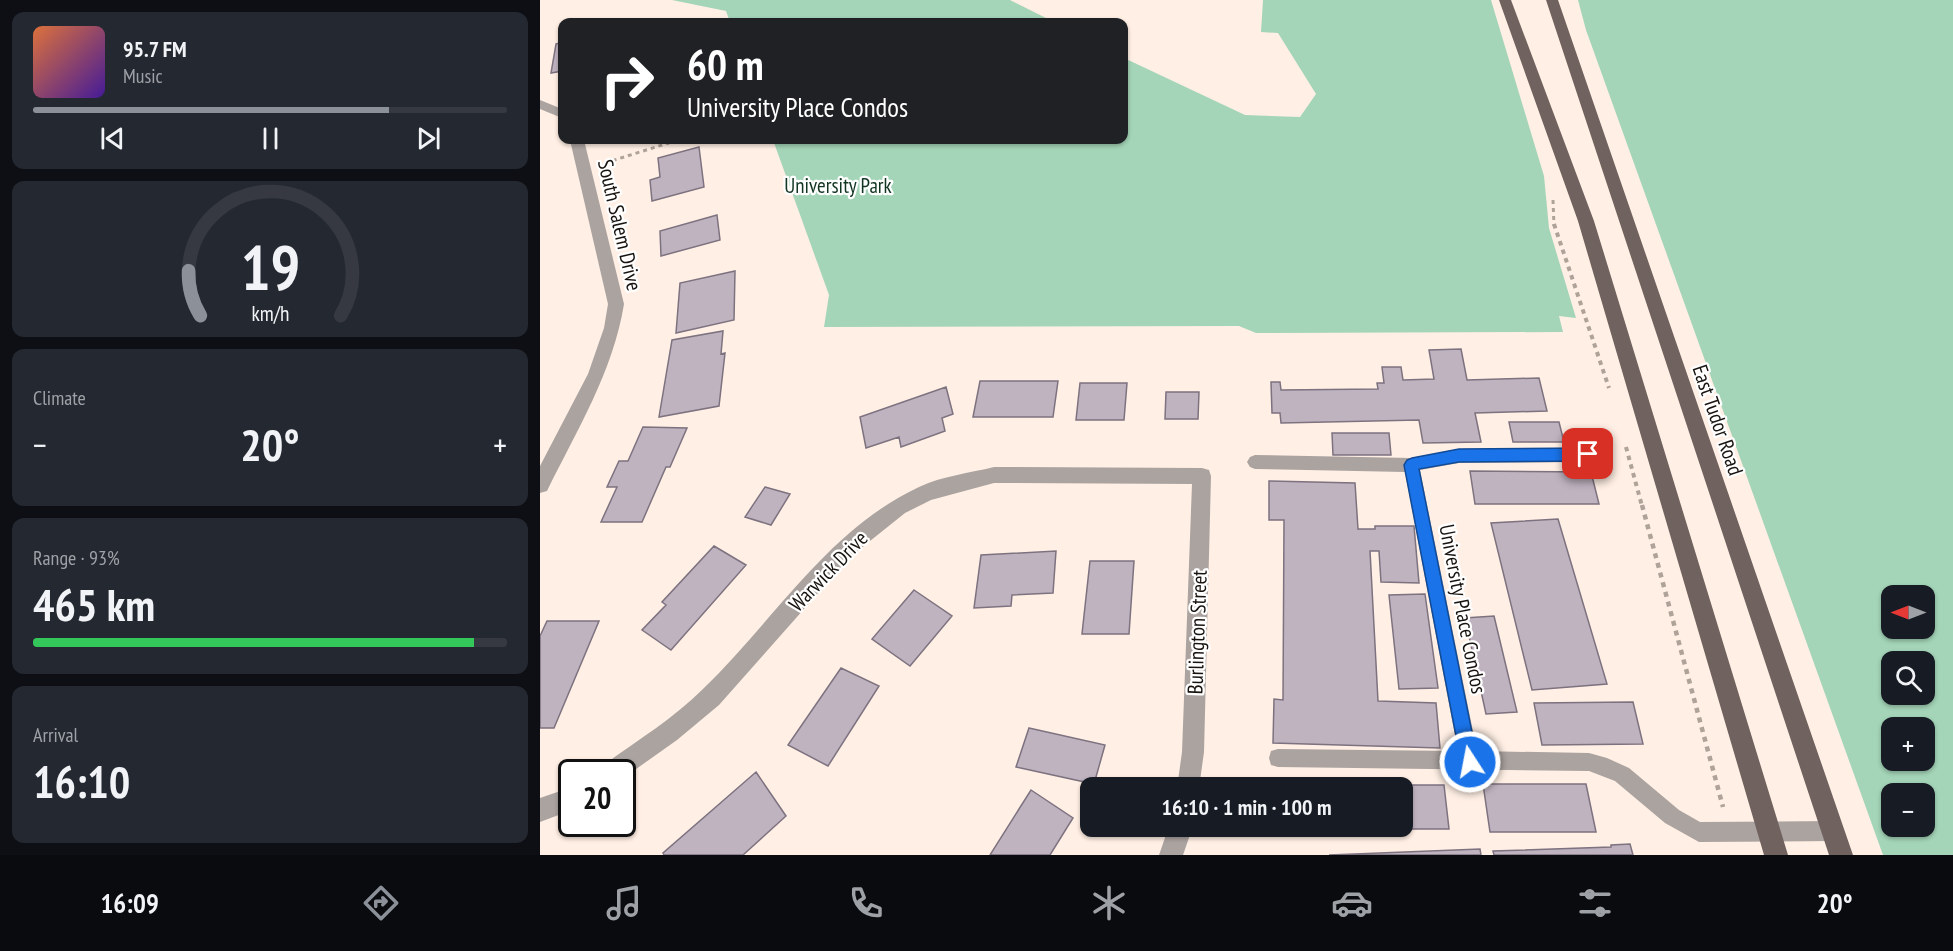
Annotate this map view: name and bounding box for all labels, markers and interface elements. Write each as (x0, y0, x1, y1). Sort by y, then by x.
text: 95.7 FM (123, 35, 187, 63)
text: 60 m (687, 37, 764, 92)
icon: right (588, 42, 666, 120)
text: Music (123, 63, 163, 89)
text: University Place Condos (687, 90, 908, 124)
icon: previous (96, 122, 129, 155)
icon: pause (254, 122, 287, 155)
icon: next (412, 122, 445, 155)
street label: South Salem Drive (592, 157, 648, 293)
park label: University Park (784, 172, 892, 199)
text: 19 (240, 226, 300, 307)
text: km/h (251, 299, 289, 327)
street label: East Tudor Road (1686, 361, 1750, 479)
text: Climate (33, 385, 86, 411)
text: 20° (240, 415, 300, 473)
text: − (33, 423, 47, 466)
text: + (493, 423, 507, 466)
pin (1562, 428, 1613, 479)
icon: arrive (1571, 437, 1604, 470)
street label: University Place Condos (1433, 522, 1493, 696)
street label: Warwick Drive (783, 525, 873, 617)
text: Range · 93% (33, 545, 120, 571)
street label: Burlington Street (1181, 569, 1213, 695)
text: 465 km (33, 575, 155, 633)
north arrow (1881, 585, 1935, 639)
map controls (1881, 585, 1935, 837)
button: search (1881, 651, 1935, 705)
button: + (1881, 717, 1935, 771)
text: Arrival (33, 722, 78, 748)
position arrow (1438, 730, 1502, 794)
text: 16:10 (33, 752, 130, 810)
speed limit sign: 20 (558, 759, 636, 837)
button: − (1881, 783, 1935, 837)
text: 16:10 · 1 min · 100 m (1161, 793, 1332, 821)
icon: directions (360, 882, 402, 924)
icon: music (603, 882, 645, 924)
icon: phone (845, 882, 887, 924)
icon: climate (1088, 882, 1130, 924)
icon: car (1331, 882, 1373, 924)
icon: filters (1574, 882, 1616, 924)
text: 16:09 (100, 886, 159, 920)
text: 20° (1817, 886, 1852, 920)

